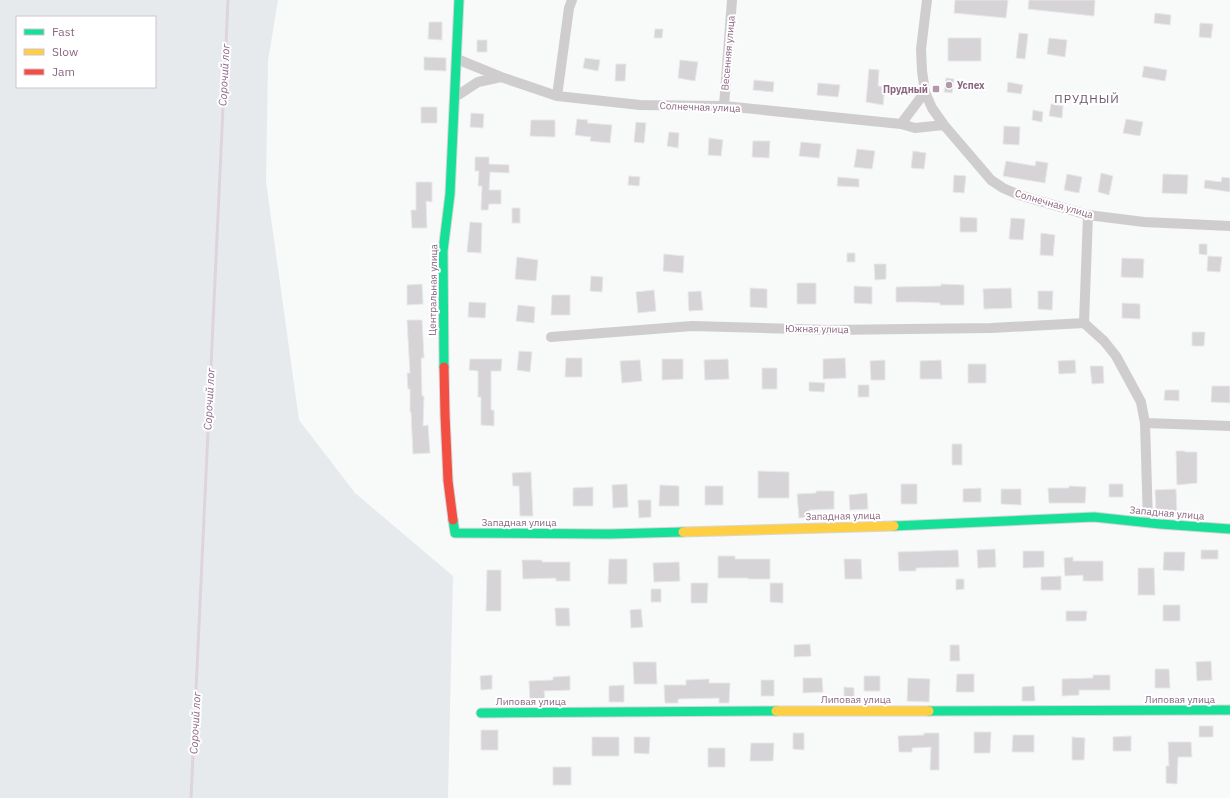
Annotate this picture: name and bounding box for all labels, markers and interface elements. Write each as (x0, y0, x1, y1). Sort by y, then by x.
street label: Весенняя улица (718, 14, 738, 91)
legend (16, 16, 156, 88)
text: Fast (52, 24, 75, 39)
water label: Сорочий лог (215, 43, 233, 106)
text: Slow (52, 44, 78, 59)
text: Jam (52, 64, 75, 79)
place label: Успех (957, 79, 985, 92)
marker: Успех (944, 80, 954, 90)
place label: Прудный (883, 83, 928, 96)
marker: Прудный (931, 84, 941, 94)
district label: ПРУДНЫЙ (1054, 91, 1120, 106)
street label: Солнечная улица (659, 99, 741, 115)
street label: Солнечная улица (1013, 187, 1095, 222)
street label: Центральная улица (426, 243, 440, 336)
street label: Южная улица (785, 322, 850, 336)
water label: Сорочий лог (200, 367, 218, 430)
street label: Западная улица (1129, 503, 1206, 523)
street label: Западная улица (805, 509, 881, 523)
street label: Западная улица (481, 516, 557, 529)
water label: Сорочий лог (186, 691, 204, 754)
street label: Липовая улица (821, 693, 892, 706)
street label: Липовая улица (1145, 693, 1216, 706)
street label: Липовая улица (496, 695, 567, 708)

